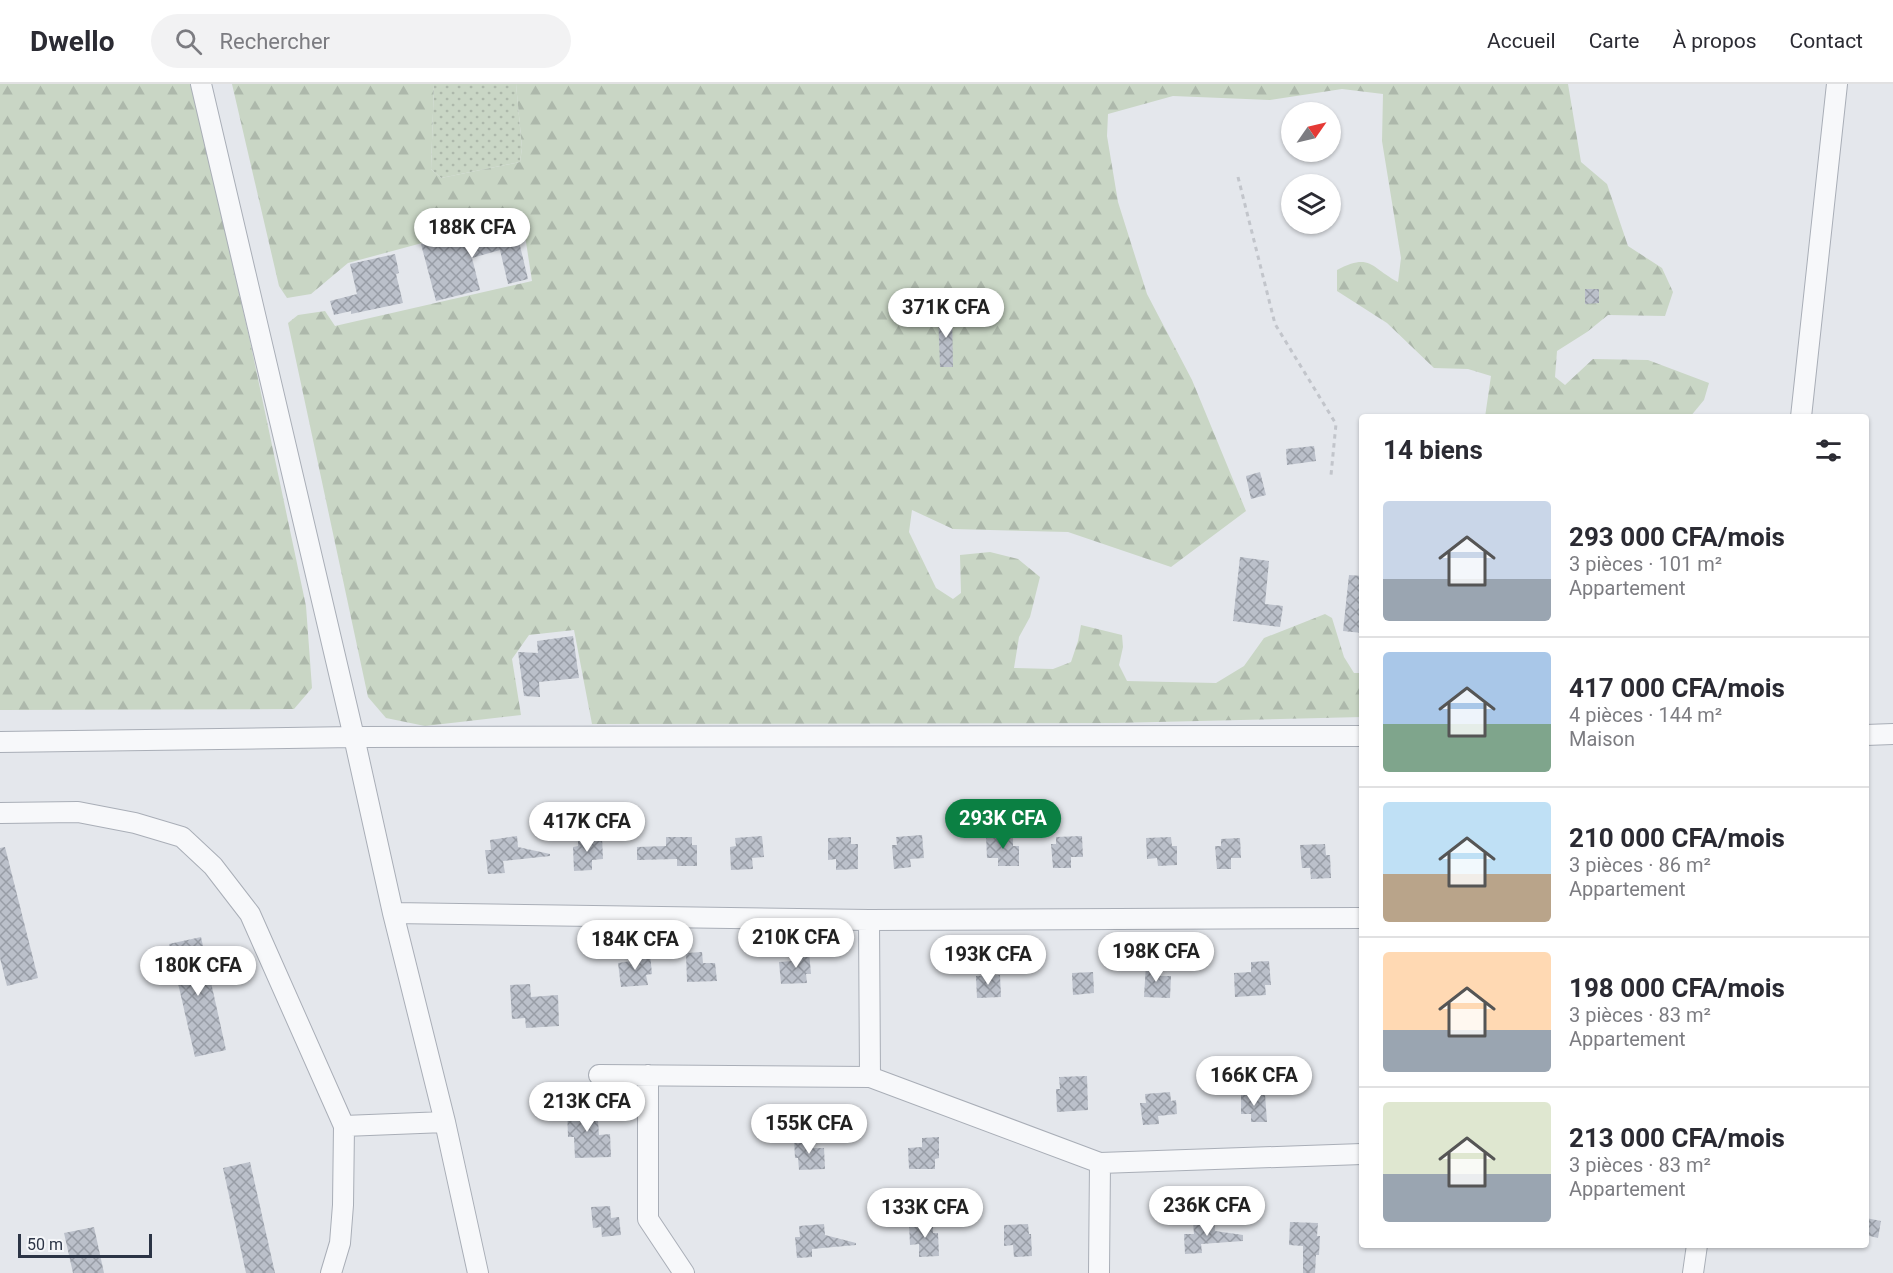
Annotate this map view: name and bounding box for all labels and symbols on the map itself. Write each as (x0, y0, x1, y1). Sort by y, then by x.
north arrow (1281, 102, 1341, 162)
pin: 188K CFA (410, 208, 534, 259)
pin: 371K CFA (884, 288, 1008, 339)
pin: 293K CFA (941, 799, 1065, 850)
pin: 417K CFA (525, 802, 649, 853)
pin: 210K CFA (734, 918, 858, 969)
pin: 184K CFA (573, 920, 697, 971)
pin: 198K CFA (1094, 932, 1218, 983)
pin: 193K CFA (926, 935, 1050, 986)
pin: 180K CFA (136, 946, 260, 997)
pin: 166K CFA (1192, 1056, 1316, 1107)
pin: 213K CFA (525, 1082, 649, 1133)
pin: 155K CFA (747, 1104, 871, 1155)
pin: 236K CFA (1145, 1186, 1269, 1237)
pin: 133K CFA (863, 1188, 987, 1239)
scale bar (18, 1231, 152, 1258)

